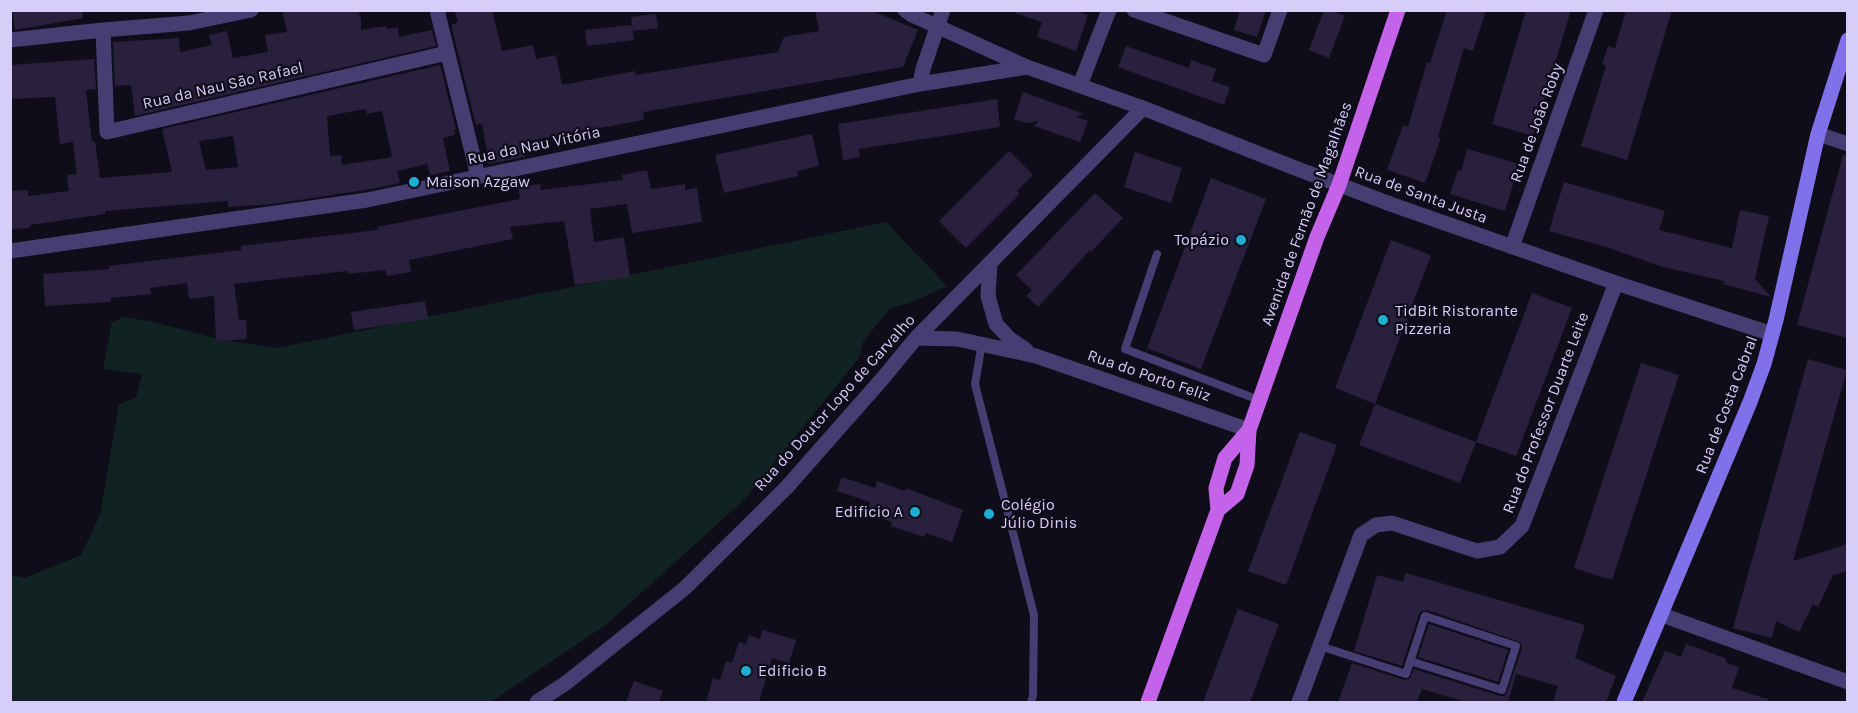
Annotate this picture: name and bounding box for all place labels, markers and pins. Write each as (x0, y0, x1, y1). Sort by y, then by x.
place label: Maison Azgaw (426, 172, 530, 192)
marker: Maison Azgaw (407, 175, 421, 189)
place label: Topázio (1174, 230, 1229, 250)
marker: Topázio (1234, 233, 1248, 247)
place label: TidBit Ristorante Pizzeria (1395, 301, 1518, 339)
marker: TidBit Ristorante Pizzeria (1376, 313, 1390, 327)
place label: Colégio Júlio Dinis (1001, 495, 1077, 533)
place label: Edificio A (835, 502, 903, 522)
marker: Edificio A (908, 505, 922, 519)
marker: Colégio Júlio Dinis (982, 507, 996, 521)
place label: Edificio B (758, 661, 827, 681)
marker: Edificio B (739, 664, 753, 678)

